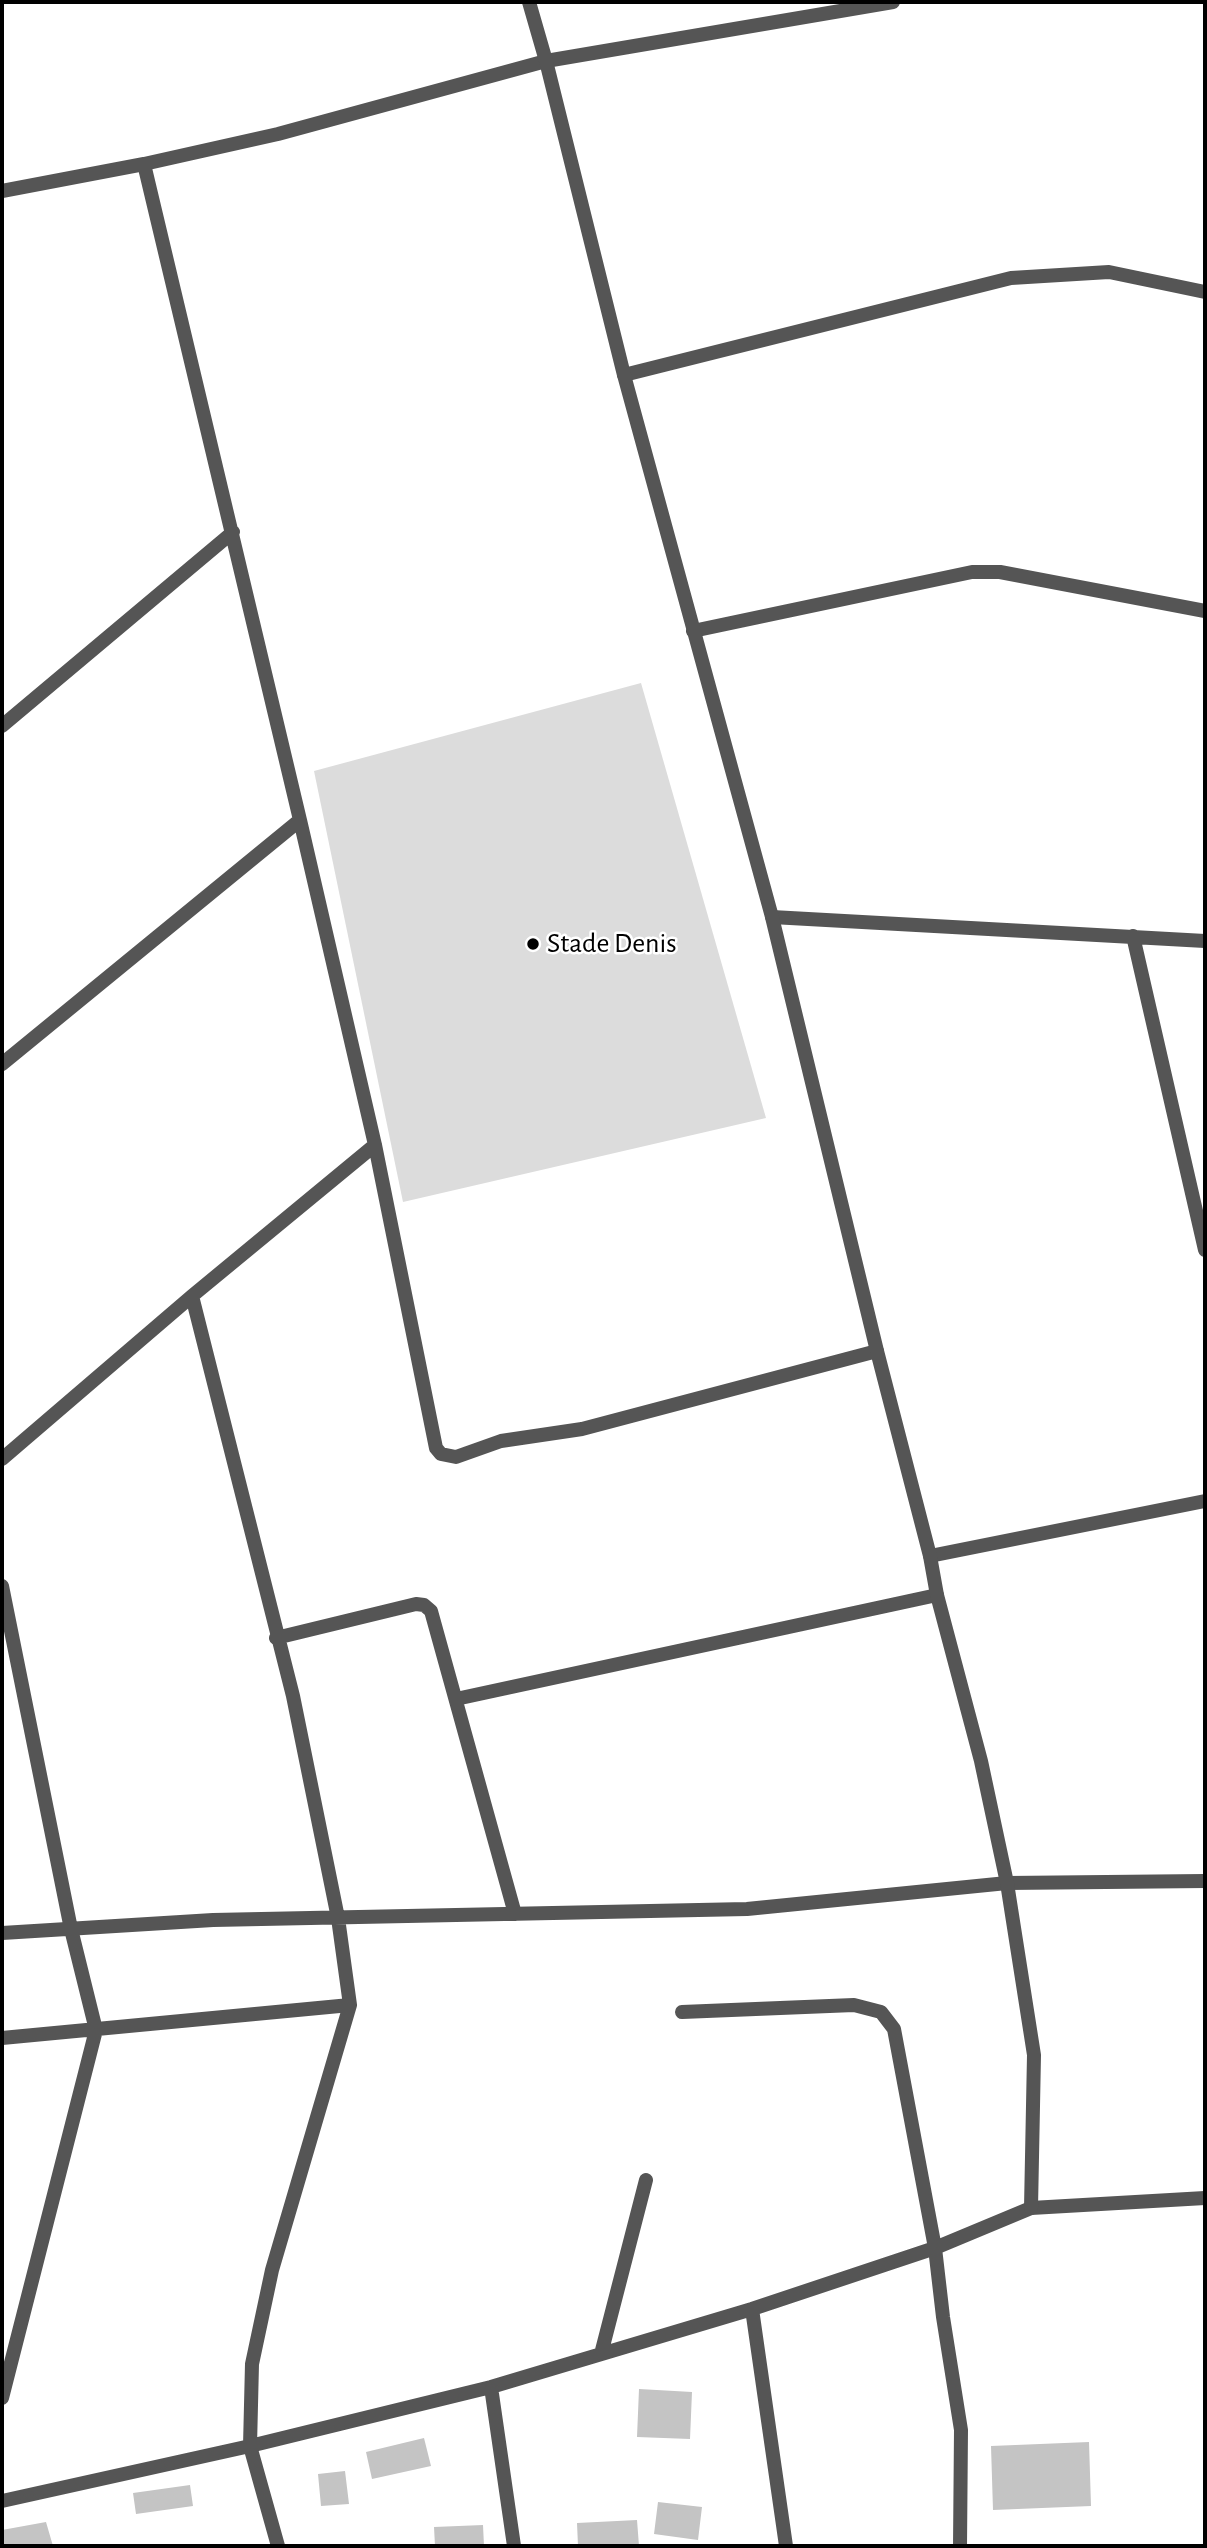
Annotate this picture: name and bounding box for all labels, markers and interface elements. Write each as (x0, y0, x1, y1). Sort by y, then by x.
place label: Stade Denis (547, 927, 677, 961)
marker: Stade Denis (525, 936, 541, 952)

